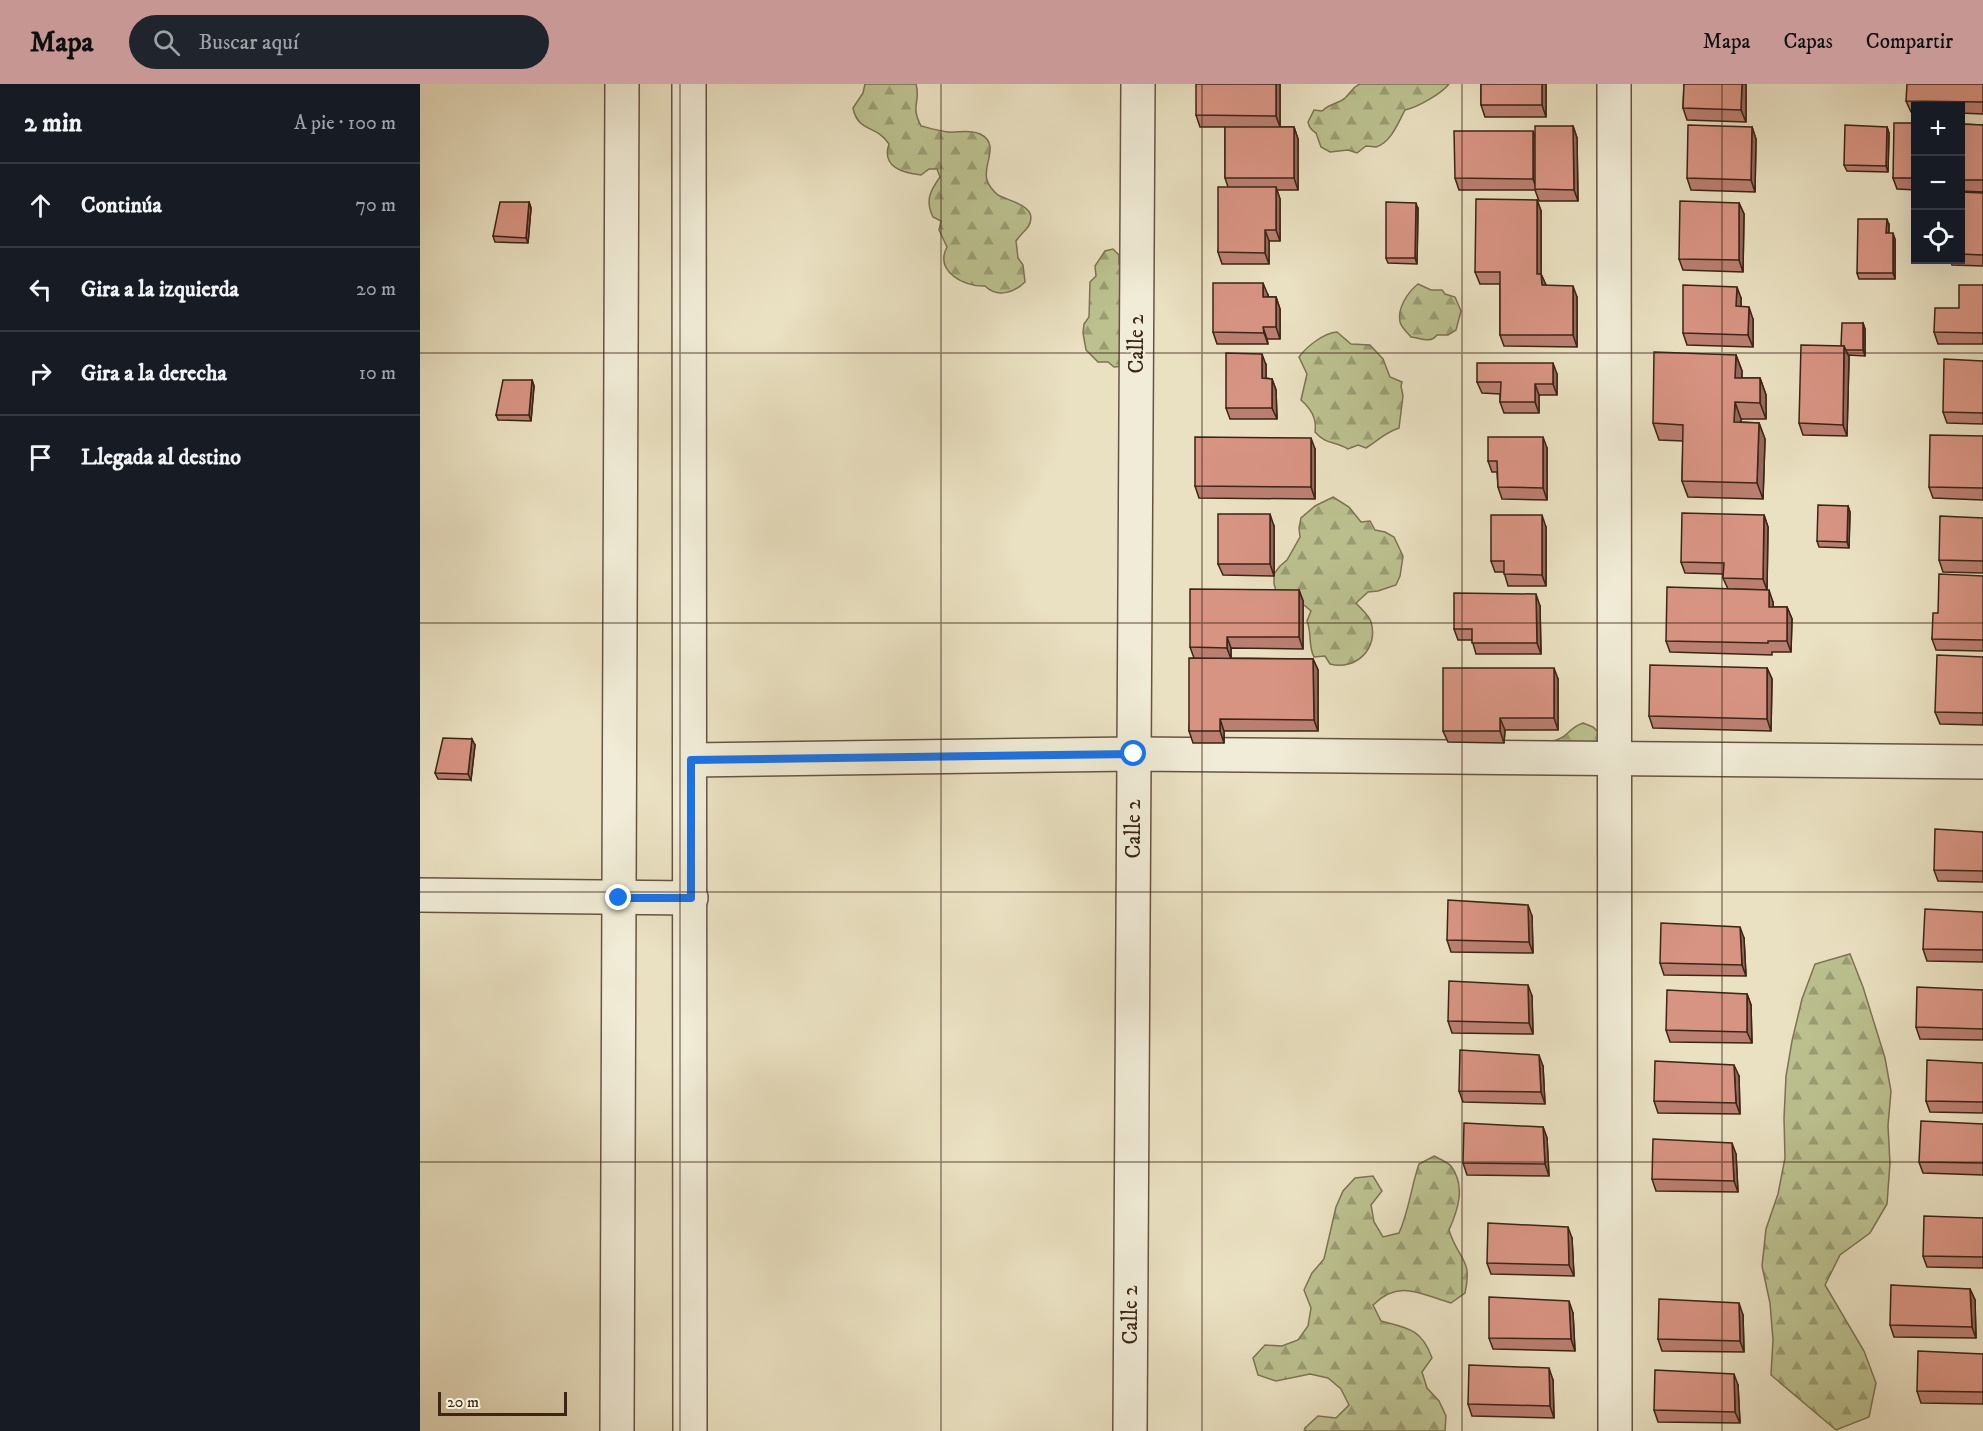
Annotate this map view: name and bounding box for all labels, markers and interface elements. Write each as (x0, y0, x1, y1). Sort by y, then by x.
search box (129, 15, 549, 69)
text: Mapa (30, 25, 93, 60)
icon: search (150, 26, 183, 59)
text: Buscar aquí (198, 29, 299, 56)
text: Mapa (1703, 29, 1750, 55)
text: Capas (1783, 29, 1833, 55)
text: Compartir (1866, 29, 1953, 55)
map controls (1911, 102, 1965, 264)
button: + (1911, 102, 1965, 156)
text: 2 min (24, 107, 82, 140)
text: A pie · 100 m (294, 111, 396, 136)
button: − (1911, 156, 1965, 210)
icon: ahead (24, 189, 57, 222)
text: Continúa (81, 192, 162, 219)
text: 70 m (355, 193, 396, 218)
button: locate (1911, 210, 1965, 264)
icon: left (24, 273, 57, 306)
text: Gira a la izquierda (81, 276, 239, 303)
text: 20 m (356, 277, 396, 302)
street label: Calle 2 (1124, 314, 1150, 373)
icon: right (24, 357, 57, 390)
text: Gira a la derecha (81, 360, 227, 387)
text: 10 m (359, 361, 396, 386)
icon: arrive (24, 441, 57, 474)
text: Llegada al destino (81, 444, 241, 471)
route start (1120, 740, 1146, 766)
street label: Calle 2 (1121, 799, 1147, 858)
route end (605, 884, 631, 910)
street label: Calle 2 (1118, 1285, 1144, 1344)
scale bar (438, 1389, 567, 1416)
text: 20 m (447, 1392, 479, 1412)

